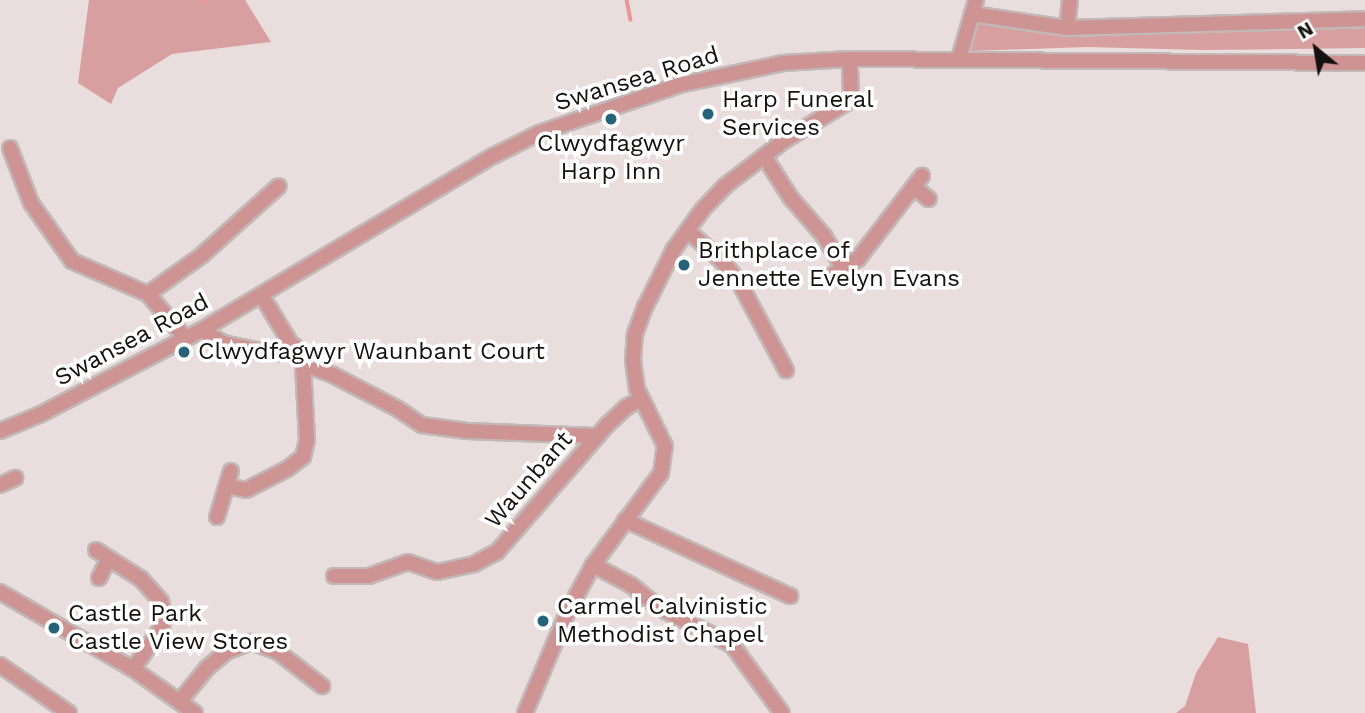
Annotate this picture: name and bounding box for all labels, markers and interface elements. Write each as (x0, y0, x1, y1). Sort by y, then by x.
north arrow (1281, 14, 1351, 84)
text: N (1293, 17, 1317, 44)
street label: Swansea Road (551, 40, 723, 118)
place label: Harp Funeral Services (722, 86, 874, 142)
marker: Harp Funeral Services (700, 106, 716, 122)
marker: Clwydfagwyr Harp Inn (603, 111, 619, 127)
place label: Clwydfagwyr Harp Inn (537, 130, 685, 186)
place label: Brithplace of Jennette Evelyn Evans (698, 237, 960, 293)
marker: Brithplace of Jennette Evelyn Evans (676, 257, 692, 273)
street label: Swansea Road (50, 287, 214, 393)
place label: Clwydfagwyr Waunbant Court (198, 338, 546, 366)
marker: Clwydfagwyr Waunbant Court (176, 344, 192, 360)
street label: Waunbant (479, 426, 579, 534)
place label: Carmel Calvinistic Methodist Chapel (557, 593, 769, 649)
place label: Castle Park Castle View Stores (68, 600, 290, 656)
marker: Carmel Calvinistic Methodist Chapel (535, 613, 551, 629)
marker: Castle Park Castle View Stores (46, 620, 62, 636)

